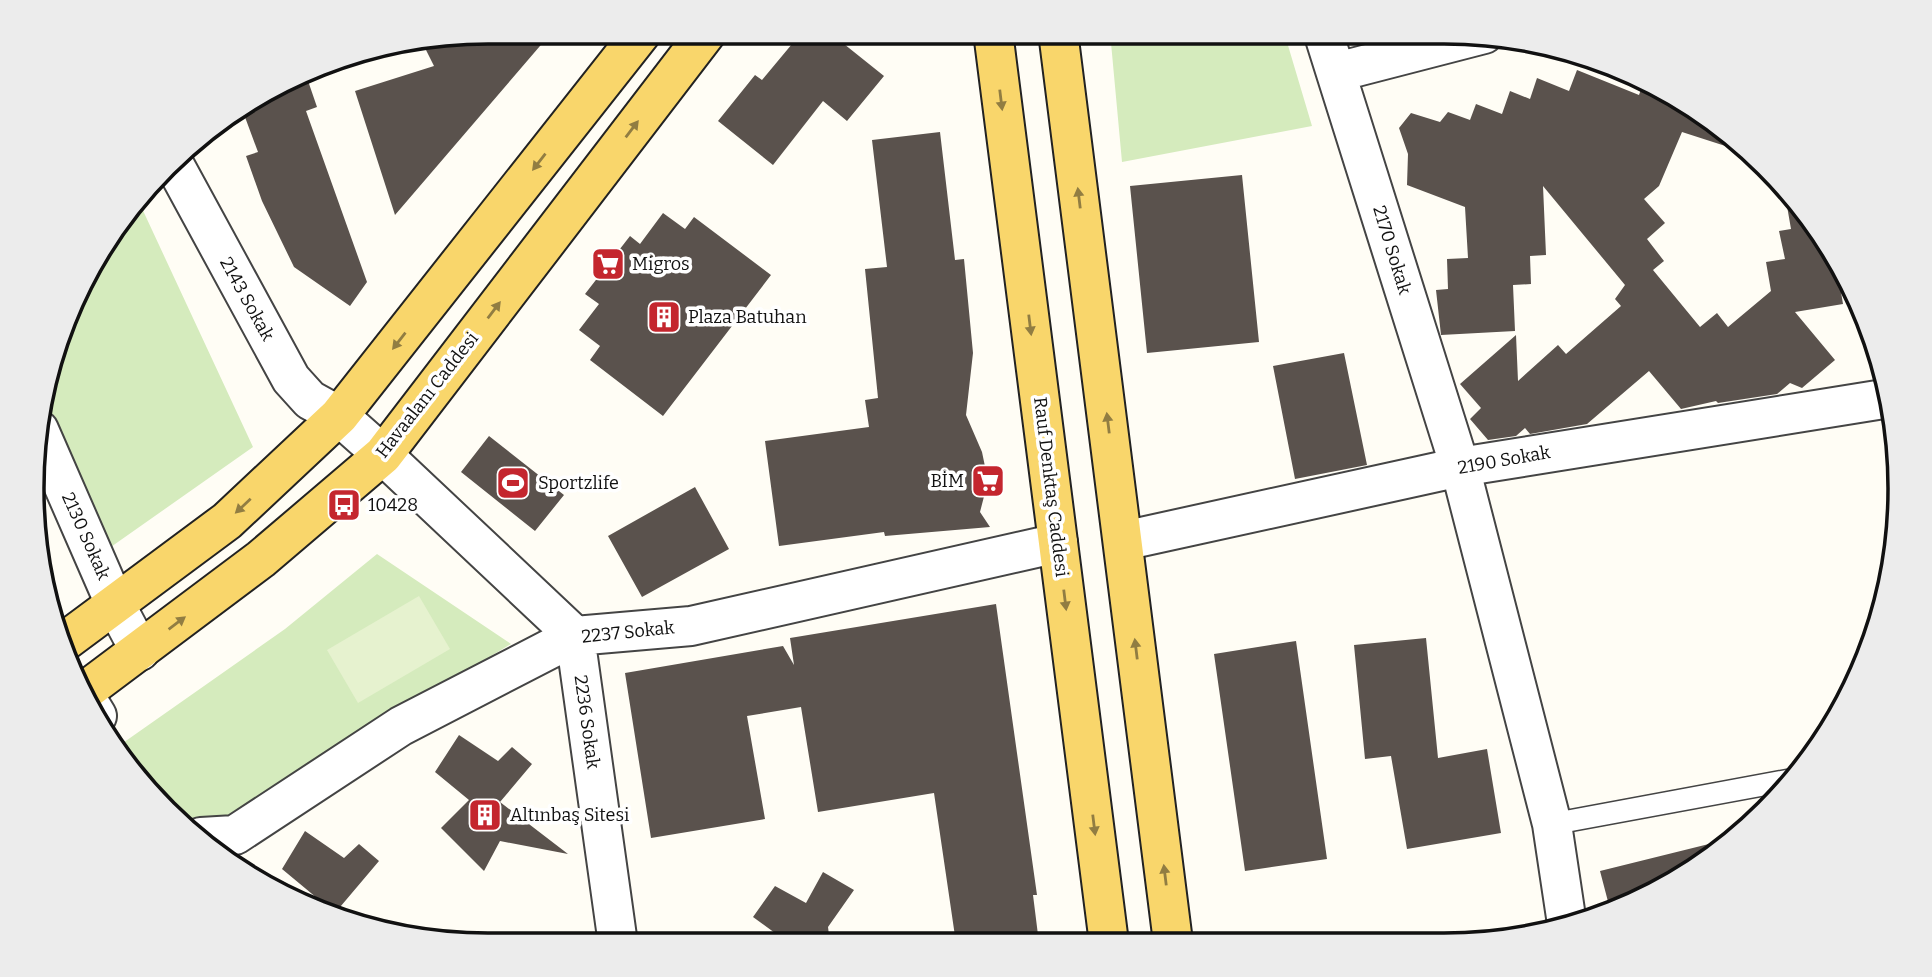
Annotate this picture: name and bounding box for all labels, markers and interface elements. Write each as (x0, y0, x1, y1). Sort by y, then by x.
one-way arrow (996, 89, 1007, 111)
one-way arrow (625, 120, 639, 139)
one-way arrow (532, 153, 547, 171)
one-way arrow (1074, 187, 1085, 209)
street label: 2170 Sokak (1368, 203, 1416, 298)
supermarket icon: Migros (589, 245, 627, 283)
street label: 2143 Sokak (215, 253, 279, 345)
place label: Migros (632, 253, 690, 275)
building icon: Plaza Batuhan (645, 298, 683, 336)
one-way arrow (486, 301, 500, 319)
place label: Plaza Batuhan (688, 306, 807, 328)
one-way arrow (1025, 314, 1036, 336)
street label: Havaalanı Caddesi (371, 328, 483, 462)
one-way arrow (392, 332, 406, 350)
street label: Rauf Denktaş Caddesi (1029, 396, 1073, 578)
one-way arrow (1102, 412, 1113, 434)
street label: 2190 Sokak (1456, 441, 1553, 479)
supermarket icon: BİM (969, 462, 1007, 500)
sports icon: Sportzlife (494, 464, 532, 502)
place label: BİM (931, 470, 964, 492)
place label: Sportzlife (538, 472, 619, 494)
bus stop icon: 10428 (325, 486, 363, 524)
street label: 2130 Sokak (57, 489, 115, 584)
place label: 10428 (368, 494, 418, 516)
one-way arrow (234, 498, 252, 514)
one-way arrow (1060, 589, 1071, 611)
one-way arrow (168, 616, 186, 630)
street label: 2237 Sokak (581, 616, 676, 648)
one-way arrow (1131, 638, 1142, 660)
street label: 2236 Sokak (570, 674, 605, 771)
building icon: Altınbaş Sitesi (466, 796, 504, 834)
place label: Altınbaş Sitesi (510, 804, 629, 826)
one-way arrow (1089, 814, 1100, 836)
one-way arrow (1159, 864, 1170, 886)

